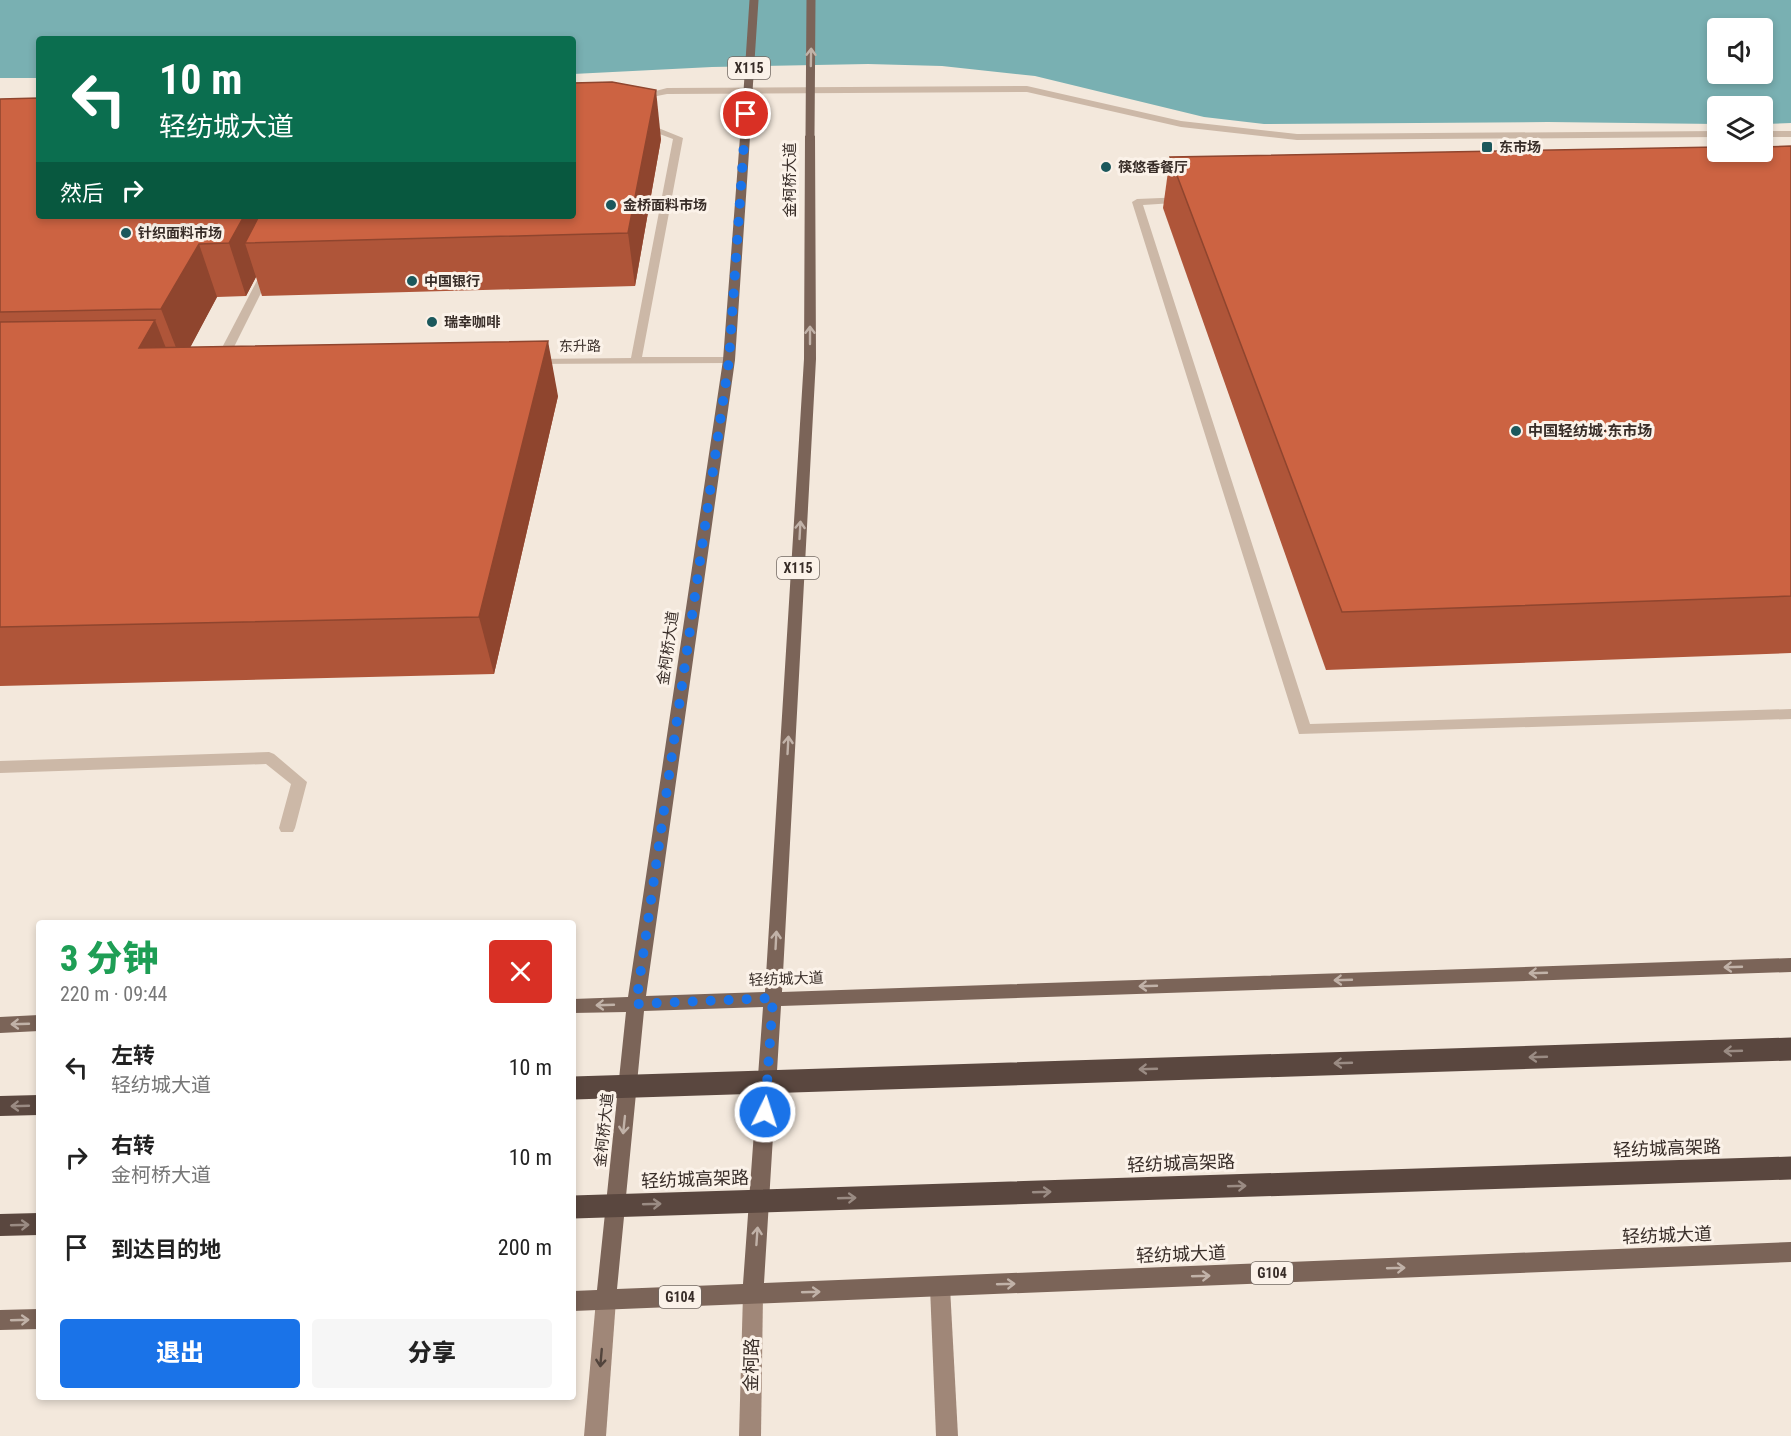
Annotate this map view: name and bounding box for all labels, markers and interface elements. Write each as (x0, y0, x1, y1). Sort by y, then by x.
map controls (1707, 18, 1773, 162)
button: sound (1707, 18, 1773, 84)
one-way arrow (805, 47, 817, 67)
text: 10 m (159, 55, 242, 104)
road number: X115 (728, 57, 770, 79)
icon: left (60, 60, 138, 138)
pin (720, 88, 771, 139)
button: layers (1707, 96, 1773, 162)
icon: arrive (729, 97, 762, 130)
text: 轻纺城大道 (159, 111, 294, 143)
place label: 东市场 (1499, 139, 1541, 155)
marker: 东市场 (1480, 140, 1494, 154)
street label: 金柯桥大道 (781, 142, 799, 218)
place label: 筷悠香餐厅 (1118, 159, 1188, 175)
marker: 筷悠香餐厅 (1099, 160, 1113, 174)
icon: right (116, 174, 149, 207)
text: 然后 (60, 181, 104, 206)
place label: 金桥面料市场 (623, 197, 707, 213)
marker: 金桥面料市场 (604, 198, 618, 212)
place label: 针织面料市场 (138, 225, 222, 241)
marker: 针织面料市场 (119, 226, 133, 240)
place label: 中国银行 (424, 273, 480, 289)
marker: 中国银行 (405, 274, 419, 288)
place label: 瑞幸咖啡 (444, 314, 501, 330)
marker: 瑞幸咖啡 (425, 315, 439, 329)
one-way arrow (804, 325, 816, 345)
street label: 东升路 (559, 338, 601, 354)
place label: 中国轻纺城·东市场 (1528, 422, 1652, 440)
marker: 中国轻纺城·东市场 (1509, 424, 1523, 438)
one-way arrow (795, 520, 806, 540)
road number: X115 (777, 557, 819, 579)
street label: 金柯桥大道 (654, 610, 682, 686)
one-way arrow (782, 736, 793, 756)
one-way arrow (771, 930, 782, 950)
text: 3 分钟 (60, 938, 159, 980)
button: close (489, 940, 552, 1003)
one-way arrow (1723, 961, 1743, 972)
one-way arrow (1528, 967, 1548, 979)
street label: 轻纺城大道 (748, 969, 824, 989)
one-way arrow (1333, 974, 1353, 985)
one-way arrow (1138, 980, 1158, 992)
text: 220 m · 09:44 (60, 982, 167, 1006)
one-way arrow (595, 999, 615, 1010)
one-way arrow (10, 1018, 30, 1030)
text: 左转 (111, 1043, 155, 1068)
one-way arrow (1723, 1045, 1743, 1057)
icon: left (60, 1051, 93, 1084)
one-way arrow (1528, 1051, 1548, 1063)
text: 10 m (509, 1055, 552, 1080)
one-way arrow (1333, 1057, 1353, 1069)
one-way arrow (1138, 1063, 1158, 1075)
text: 轻纺城大道 (111, 1073, 211, 1097)
position arrow (733, 1080, 797, 1144)
street label: 金柯桥大道 (591, 1092, 617, 1168)
one-way arrow (10, 1100, 30, 1111)
one-way arrow (618, 1114, 629, 1134)
text: 右转 (111, 1133, 155, 1158)
street label: 轻纺城高架路 (1613, 1136, 1721, 1160)
icon: right (60, 1141, 93, 1174)
text: 10 m (509, 1145, 552, 1170)
street label: 轻纺城高架路 (1127, 1151, 1235, 1175)
text: 金柯桥大道 (111, 1163, 211, 1187)
street label: 轻纺城高架路 (641, 1167, 749, 1191)
one-way arrow (1227, 1180, 1247, 1191)
one-way arrow (1032, 1186, 1052, 1198)
one-way arrow (837, 1192, 857, 1204)
one-way arrow (642, 1199, 662, 1210)
one-way arrow (9, 1219, 29, 1230)
street label: 轻纺城大道 (1622, 1223, 1712, 1247)
one-way arrow (751, 1227, 762, 1247)
icon: arrive (60, 1231, 93, 1264)
text: 200 m (498, 1235, 552, 1260)
text: 到达目的地 (111, 1237, 221, 1262)
street label: 轻纺城大道 (1136, 1242, 1226, 1266)
road number: G104 (1251, 1262, 1293, 1284)
one-way arrow (1385, 1263, 1405, 1274)
one-way arrow (1190, 1271, 1210, 1282)
one-way arrow (995, 1279, 1015, 1290)
road number: G104 (659, 1286, 701, 1308)
one-way arrow (801, 1286, 821, 1298)
one-way arrow (9, 1314, 29, 1325)
button: 退出 (60, 1319, 300, 1388)
button: 分享 (312, 1319, 552, 1388)
street label: 金柯路 (740, 1338, 762, 1392)
one-way arrow (596, 1348, 607, 1368)

